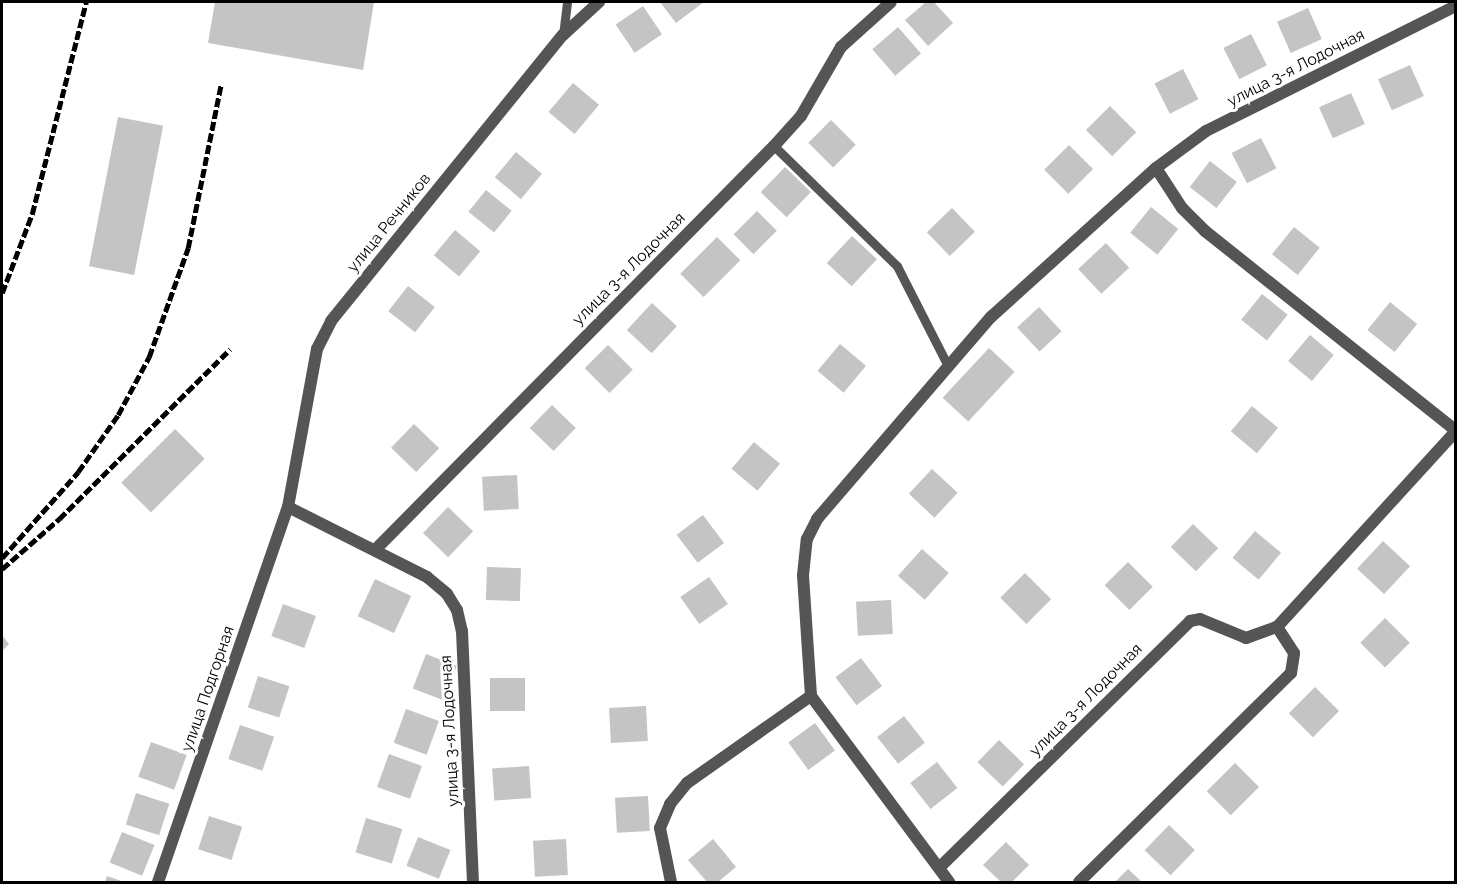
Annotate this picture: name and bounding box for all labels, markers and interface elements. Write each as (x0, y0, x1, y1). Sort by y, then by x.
street label: улица 3-я Лодочная (1224, 25, 1368, 111)
street label: улица Речников (343, 170, 435, 276)
street label: улица 3-я Лодочная (569, 209, 689, 329)
street label: улица Подгорная (177, 624, 239, 754)
street label: улица 3-я Лодочная (1026, 640, 1146, 760)
street label: улица 3-я Лодочная (436, 655, 464, 807)

